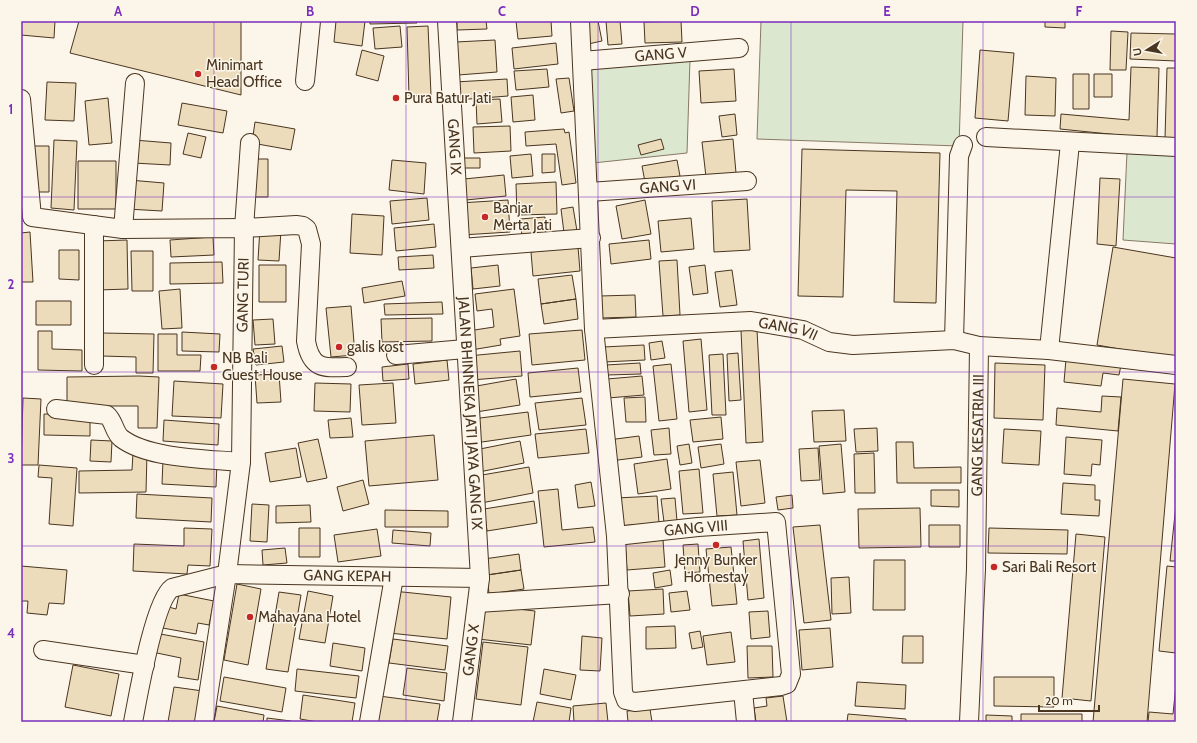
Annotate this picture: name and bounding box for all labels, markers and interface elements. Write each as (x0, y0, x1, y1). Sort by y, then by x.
text: A (114, 3, 123, 19)
text: B (306, 3, 314, 19)
text: C (498, 3, 506, 19)
text: D (690, 3, 700, 19)
text: E (883, 3, 891, 19)
text: F (1076, 3, 1083, 19)
north arrow (1127, 30, 1167, 70)
street label: GANG V (634, 43, 688, 66)
text: U (1130, 47, 1145, 57)
place label: Minimart Head Office (206, 56, 282, 91)
marker: Minimart Head Office (193, 69, 203, 79)
place label: Pura Batur Jati (404, 89, 492, 107)
marker: Pura Batur Jati (391, 93, 401, 103)
text: 1 (9, 101, 13, 117)
street label: GANG IX (444, 118, 465, 175)
street label: GANG VI (639, 176, 697, 197)
place label: Banjar Merta Jati (493, 199, 552, 234)
marker: Banjar Merta Jati (480, 212, 490, 222)
street label: GANG TURI (233, 257, 253, 333)
text: 2 (8, 276, 15, 292)
street label: JALAN BHINNEKA JATI JAYA GANG IX (454, 295, 486, 531)
street label: GANG VII (757, 313, 820, 345)
place label: galis kost (347, 338, 404, 356)
marker: galis kost (334, 342, 344, 352)
place label: NB Bali Guest House (222, 349, 303, 384)
marker: NB Bali Guest House (209, 362, 219, 372)
street label: GANG KESATRIA III (968, 374, 988, 496)
text: 3 (7, 450, 15, 466)
street label: GANG VIII (663, 516, 729, 540)
marker: Jenny Bunker Homestay (711, 540, 721, 550)
place label: Jenny Bunker Homestay (674, 551, 758, 586)
place label: Sari Bali Resort (1002, 558, 1096, 576)
marker: Sari Bali Resort (989, 562, 999, 572)
street label: GANG KEPAH (303, 566, 392, 586)
place label: Mahayana Hotel (258, 608, 361, 626)
marker: Mahayana Hotel (245, 612, 255, 622)
street label: GANG X (459, 623, 483, 677)
text: 4 (7, 625, 15, 641)
scale bar (1039, 687, 1099, 713)
text: 20 m (1045, 693, 1073, 708)

